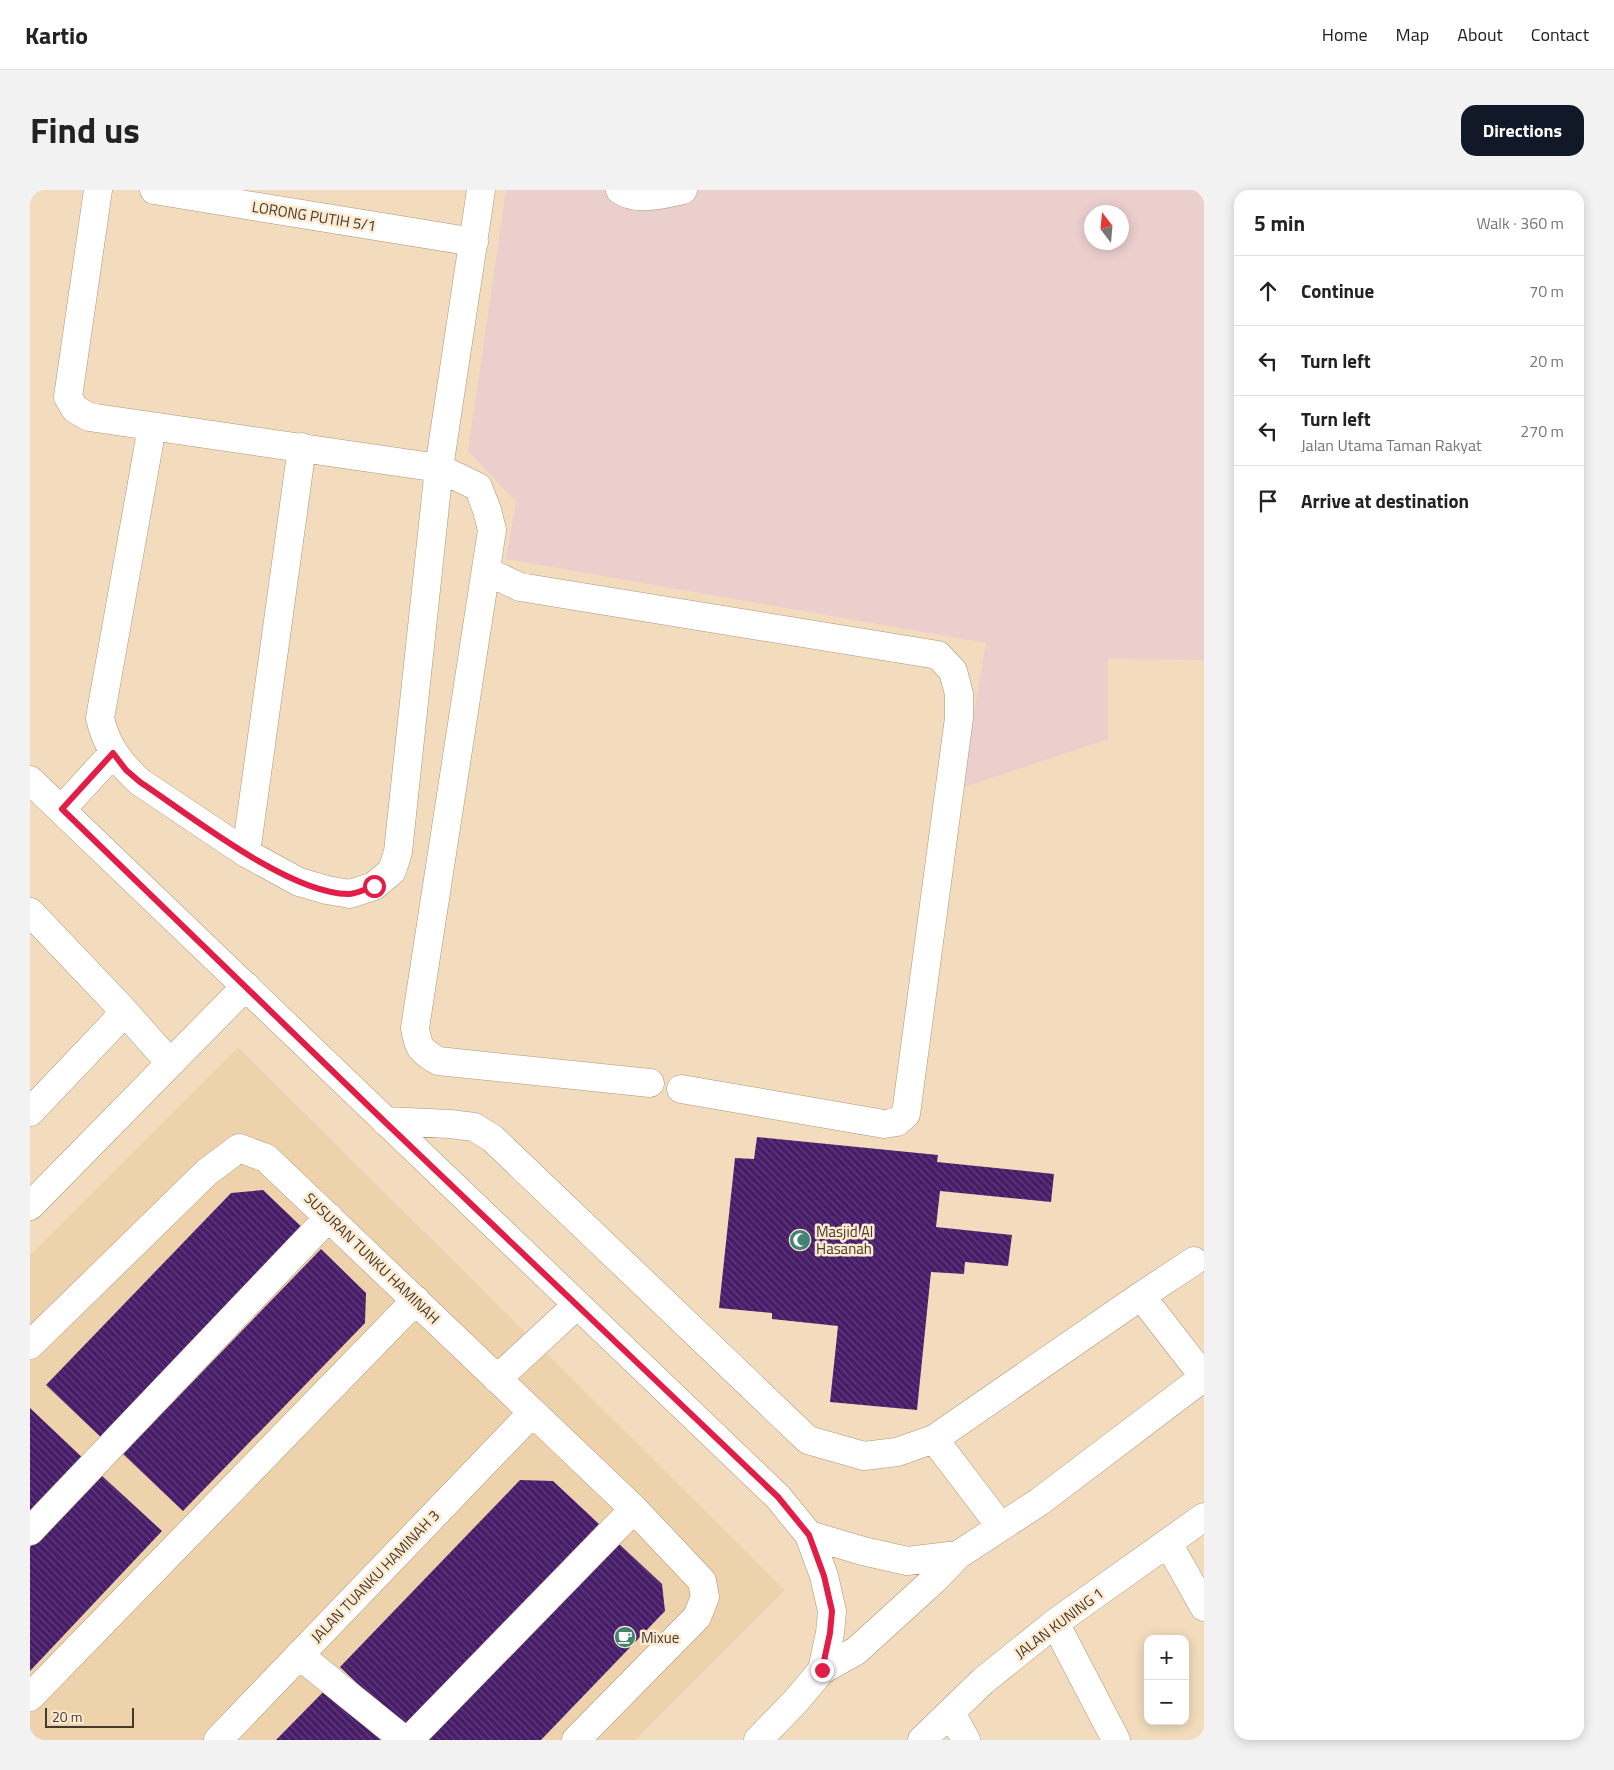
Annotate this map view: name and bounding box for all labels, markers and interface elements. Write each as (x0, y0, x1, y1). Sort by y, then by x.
text: Kartio (25, 17, 88, 53)
text: Home (1322, 21, 1368, 48)
text: Map (1396, 21, 1429, 48)
text: About (1457, 21, 1503, 48)
text: Contact (1531, 21, 1589, 48)
text: Find us (30, 103, 140, 157)
button: Directions (1461, 105, 1584, 156)
street label: LORONG PUTIH 5/1 (250, 195, 378, 237)
north arrow (1084, 205, 1129, 250)
text: 5 min (1254, 207, 1305, 239)
text: Walk · 360 m (1476, 211, 1564, 235)
text: Continue (1301, 276, 1374, 305)
icon: ahead (1254, 277, 1282, 305)
text: 70 m (1529, 279, 1564, 303)
text: Turn left (1301, 346, 1371, 375)
icon: left (1254, 347, 1282, 375)
text: 20 m (1529, 349, 1564, 373)
text: Turn left (1301, 404, 1371, 433)
icon: left (1254, 417, 1282, 445)
text: 270 m (1520, 419, 1564, 443)
text: Jalan Utama Taman Rakyat (1301, 433, 1482, 457)
text: Arrive at destination (1301, 486, 1469, 515)
icon: arrive (1254, 487, 1282, 515)
route start (363, 875, 386, 898)
street label: SUSURAN TUNKU HAMINAH (299, 1187, 445, 1329)
place label: Masjid Al Hasanah (816, 1220, 873, 1260)
mosque icon: Masjid Al Hasanah (788, 1228, 812, 1252)
street label: JALAN TUANKU HAMINAH 3 (305, 1504, 445, 1648)
street label: JALAN KUNING 1 (1010, 1582, 1108, 1664)
cafe icon: Mixue (613, 1625, 637, 1649)
place label: Mixue (641, 1626, 679, 1649)
map controls (1144, 1635, 1189, 1725)
button: + (1144, 1635, 1189, 1680)
route end (811, 1659, 834, 1682)
button: − (1144, 1680, 1189, 1725)
scale bar (45, 1705, 134, 1728)
text: 20 m (52, 1706, 82, 1727)

